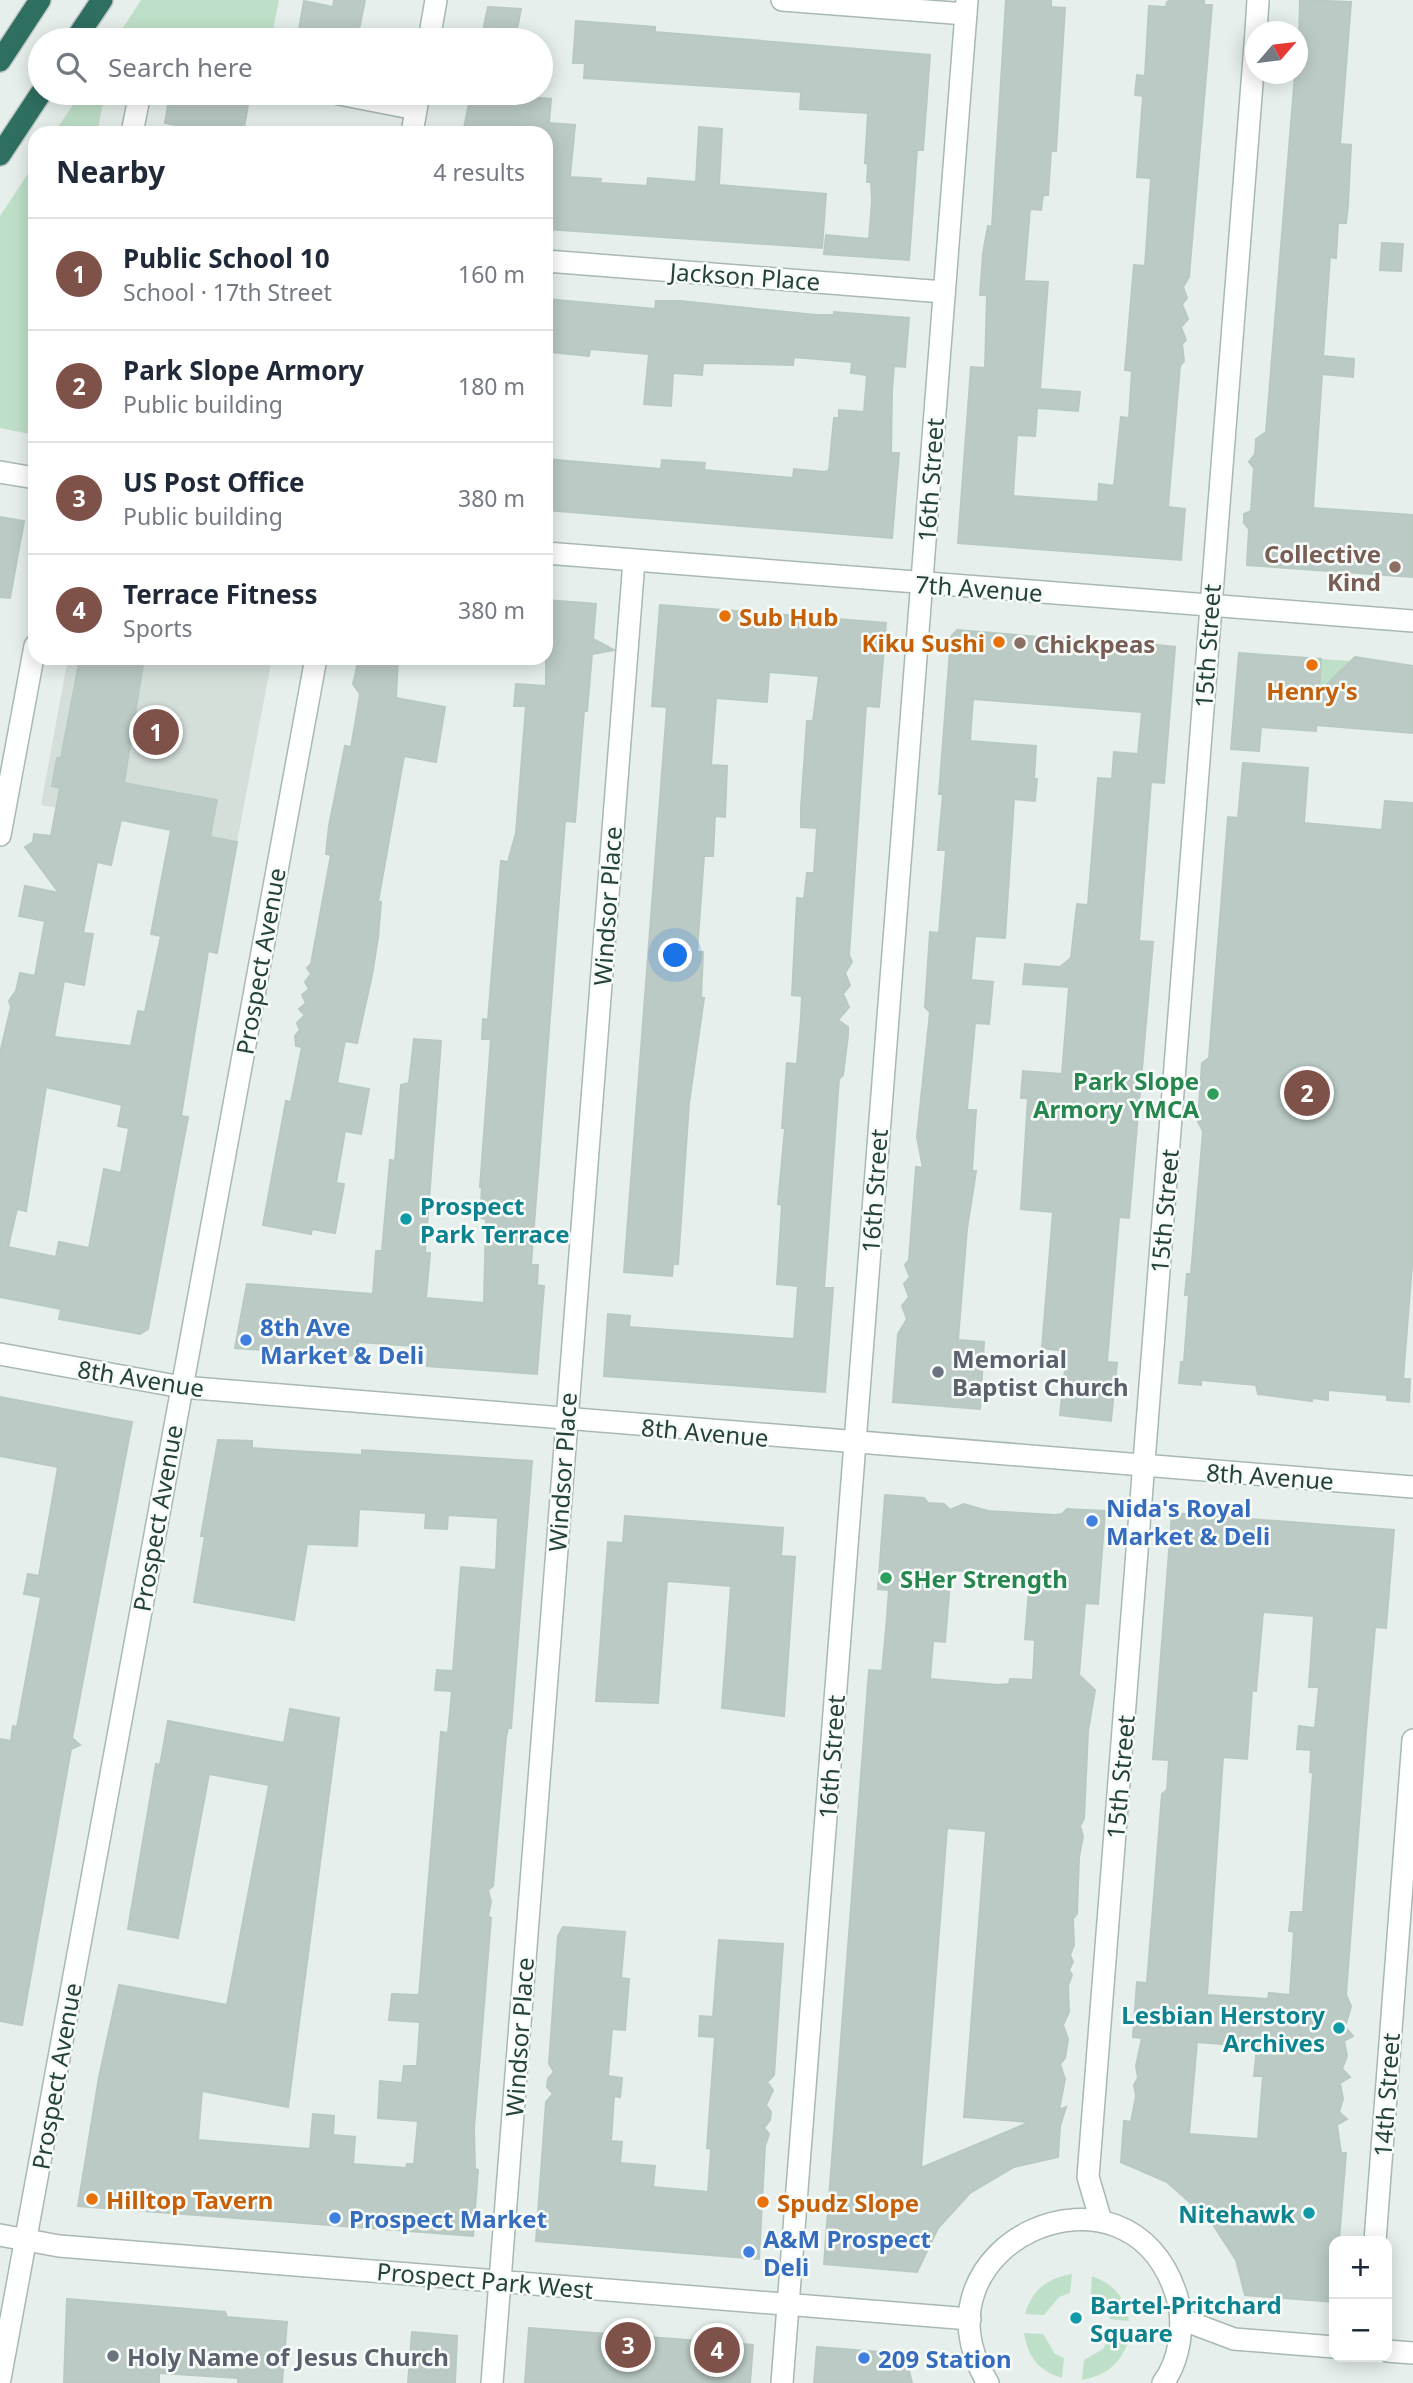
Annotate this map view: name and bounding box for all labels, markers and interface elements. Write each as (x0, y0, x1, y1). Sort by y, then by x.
north arrow (1245, 21, 1308, 84)
search box (28, 28, 553, 105)
icon: search (52, 48, 90, 86)
text: Search here (108, 49, 253, 85)
text: Nearby (56, 151, 165, 192)
text: 4 results (433, 156, 525, 188)
text: Public School 10 (123, 240, 330, 276)
street label: Jackson Place (667, 254, 821, 298)
text: 1 (72, 258, 86, 290)
text: 160 m (458, 258, 525, 290)
text: School · 17th Street (123, 276, 332, 308)
text: Park Slope Armory (123, 352, 364, 388)
text: 2 (72, 370, 86, 402)
text: 180 m (458, 370, 525, 402)
text: Public building (123, 388, 283, 420)
street label: 16th Street (909, 417, 951, 543)
text: US Post Office (123, 464, 305, 500)
text: 3 (72, 482, 86, 514)
text: 380 m (458, 482, 525, 514)
text: Public building (123, 500, 283, 532)
place label: Collective Kind (1264, 537, 1381, 598)
marker: Collective Kind (1387, 559, 1403, 575)
street label: 7th Avenue (914, 567, 1044, 609)
text: Terrace Fitness (123, 576, 318, 612)
street label: 15th Street (1186, 583, 1228, 709)
text: 4 (72, 594, 86, 626)
text: 380 m (458, 594, 525, 626)
place label: Sub Hub (739, 600, 838, 633)
marker: Sub Hub (717, 608, 733, 624)
text: Sports (123, 612, 193, 644)
place label: Kiku Sushi (862, 626, 985, 659)
place label: Chickpeas (1034, 627, 1155, 660)
marker: Kiku Sushi (991, 634, 1007, 650)
marker: Chickpeas (1012, 635, 1028, 651)
marker: Henry's (1304, 657, 1320, 673)
place label: Henry's (1266, 674, 1358, 707)
pin: 1 (133, 706, 179, 758)
street label: Windsor Place (585, 825, 629, 987)
street label: Prospect Avenue (227, 865, 293, 1057)
your location (658, 938, 692, 972)
place label: Park Slope Armory YMCA (1033, 1064, 1199, 1125)
pin: 2 (1284, 1067, 1330, 1119)
marker: Park Slope Armory YMCA (1205, 1086, 1221, 1102)
street label: 16th Street (853, 1128, 895, 1254)
street label: 15th Street (1142, 1147, 1186, 1274)
place label: Prospect Park Terrace (420, 1189, 570, 1250)
marker: Prospect Park Terrace (398, 1211, 414, 1227)
place label: 8th Ave Market & Deli (260, 1310, 424, 1371)
marker: 8th Ave Market & Deli (238, 1332, 254, 1348)
place label: Memorial Baptist Church (952, 1342, 1129, 1403)
street label: 8th Avenue (75, 1352, 207, 1404)
marker: Memorial Baptist Church (930, 1364, 946, 1380)
street label: Windsor Place (540, 1391, 584, 1553)
street label: 8th Avenue (640, 1410, 770, 1454)
street label: Prospect Avenue (124, 1422, 190, 1614)
street label: 8th Avenue (1205, 1455, 1335, 1497)
place label: Nida's Royal Market & Deli (1106, 1491, 1270, 1552)
marker: Nida's Royal Market & Deli (1084, 1513, 1100, 1529)
place label: SHer Strength (900, 1562, 1068, 1595)
marker: SHer Strength (878, 1570, 894, 1586)
street label: 16th Street (810, 1694, 852, 1820)
street label: 15th Street (1098, 1713, 1142, 1840)
street label: Windsor Place (497, 1956, 541, 2118)
street label: Prospect Avenue (23, 1980, 89, 2172)
place label: Lesbian Herstory Archives (1121, 1998, 1325, 2059)
marker: Lesbian Herstory Archives (1331, 2020, 1347, 2036)
street label: 14th Street (1365, 2032, 1407, 2158)
place label: Hilltop Tavern (106, 2183, 273, 2216)
place label: Spudz Slope (777, 2186, 919, 2219)
marker: Hilltop Tavern (84, 2191, 100, 2207)
marker: Spudz Slope (755, 2194, 771, 2210)
place label: Nitehawk (1178, 2197, 1295, 2230)
place label: Prospect Market (349, 2202, 547, 2235)
marker: Nitehawk (1301, 2205, 1317, 2221)
marker: Prospect Market (327, 2210, 343, 2226)
place label: A&M Prospect Deli (763, 2222, 931, 2283)
map controls (1329, 2236, 1392, 2362)
button: + (1329, 2236, 1392, 2299)
marker: A&M Prospect Deli (741, 2244, 757, 2260)
street label: Prospect Park West (375, 2254, 595, 2306)
place label: Bartel-Pritchard Square (1090, 2288, 1282, 2349)
button: − (1329, 2299, 1392, 2362)
marker: Bartel-Pritchard Square (1068, 2310, 1084, 2326)
pin: 3 (605, 2319, 651, 2371)
pin: 4 (694, 2324, 740, 2376)
place label: Holy Name of Jesus Church (127, 2340, 449, 2373)
place label: 209 Station (878, 2342, 1012, 2375)
marker: Holy Name of Jesus Church (105, 2348, 121, 2364)
marker: 209 Station (856, 2350, 872, 2366)

